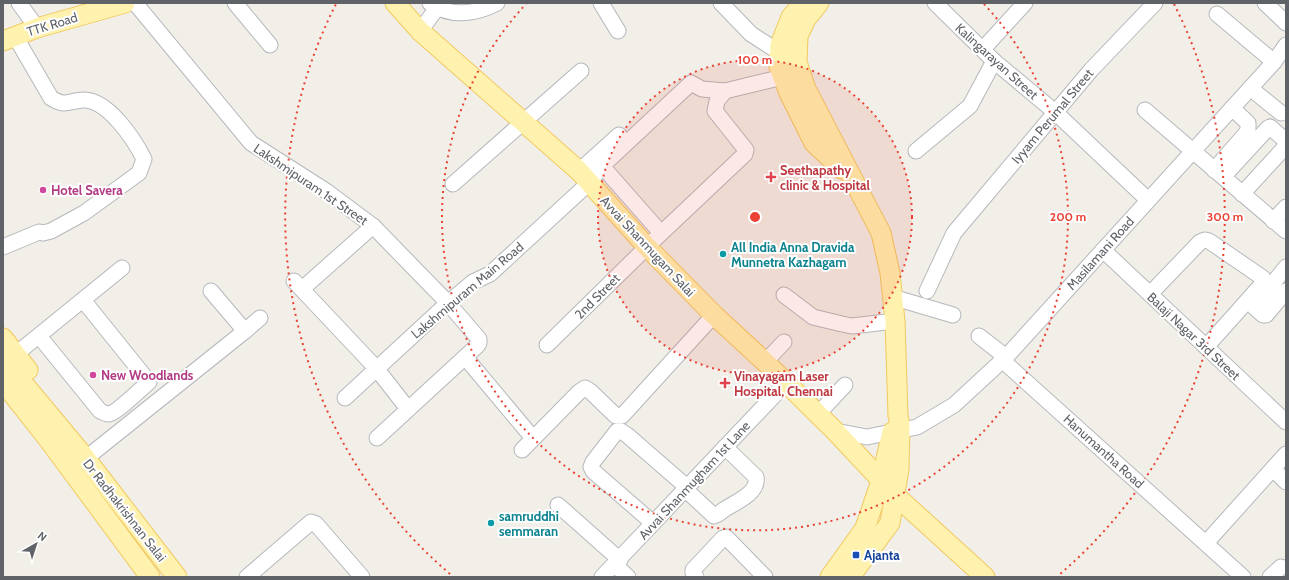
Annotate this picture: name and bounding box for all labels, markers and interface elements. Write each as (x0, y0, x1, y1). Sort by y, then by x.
street label: TTK Road (25, 9, 79, 39)
street label: Kalingarayan Street (952, 20, 1042, 103)
text: 100 m (738, 52, 772, 67)
street label: Iyyam Perumal Street (1008, 65, 1097, 167)
street label: Lakshmipuram 1st Street (251, 140, 372, 228)
place label: Seethapathy clinic & Hospital (780, 162, 870, 193)
marker: Seethapathy clinic & Hospital (765, 171, 777, 183)
place label: Hotel Savera (51, 182, 123, 198)
marker: Hotel Savera (38, 185, 48, 195)
street label: Avvai Shanmugam Salai (597, 192, 699, 300)
text: 200 m (1050, 209, 1086, 224)
text: 300 m (1207, 209, 1243, 224)
centre of rings (748, 210, 762, 224)
street label: Masilamani Road (1063, 213, 1137, 293)
street label: Lakshmipuram Main Road (408, 238, 526, 342)
place label: All India Anna Dravida Munnetra Kazhagam (731, 239, 855, 270)
marker: All India Anna Dravida Munnetra Kazhagam (718, 249, 728, 259)
street label: 2nd Street (571, 270, 623, 322)
street label: Balaji Nagar 3rd Street (1144, 289, 1244, 384)
place label: New Woodlands (101, 367, 194, 383)
place label: Vinayagam Laser Hospital, Chennai (734, 368, 833, 399)
marker: New Woodlands (88, 370, 98, 380)
marker: Vinayagam Laser Hospital, Chennai (719, 377, 731, 389)
street label: Hanumantha Road (1060, 411, 1148, 491)
street label: Avvai Shanmugham 1st Lane (635, 417, 753, 543)
street label: Dr Radhakrishnan Salai (80, 456, 170, 564)
place label: samruddhi semmaran (499, 508, 559, 539)
marker: samruddhi semmaran (486, 518, 496, 528)
north arrow (16, 524, 56, 564)
text: N (35, 528, 50, 544)
place label: Ajanta (864, 547, 900, 563)
marker: Ajanta (851, 550, 861, 560)

